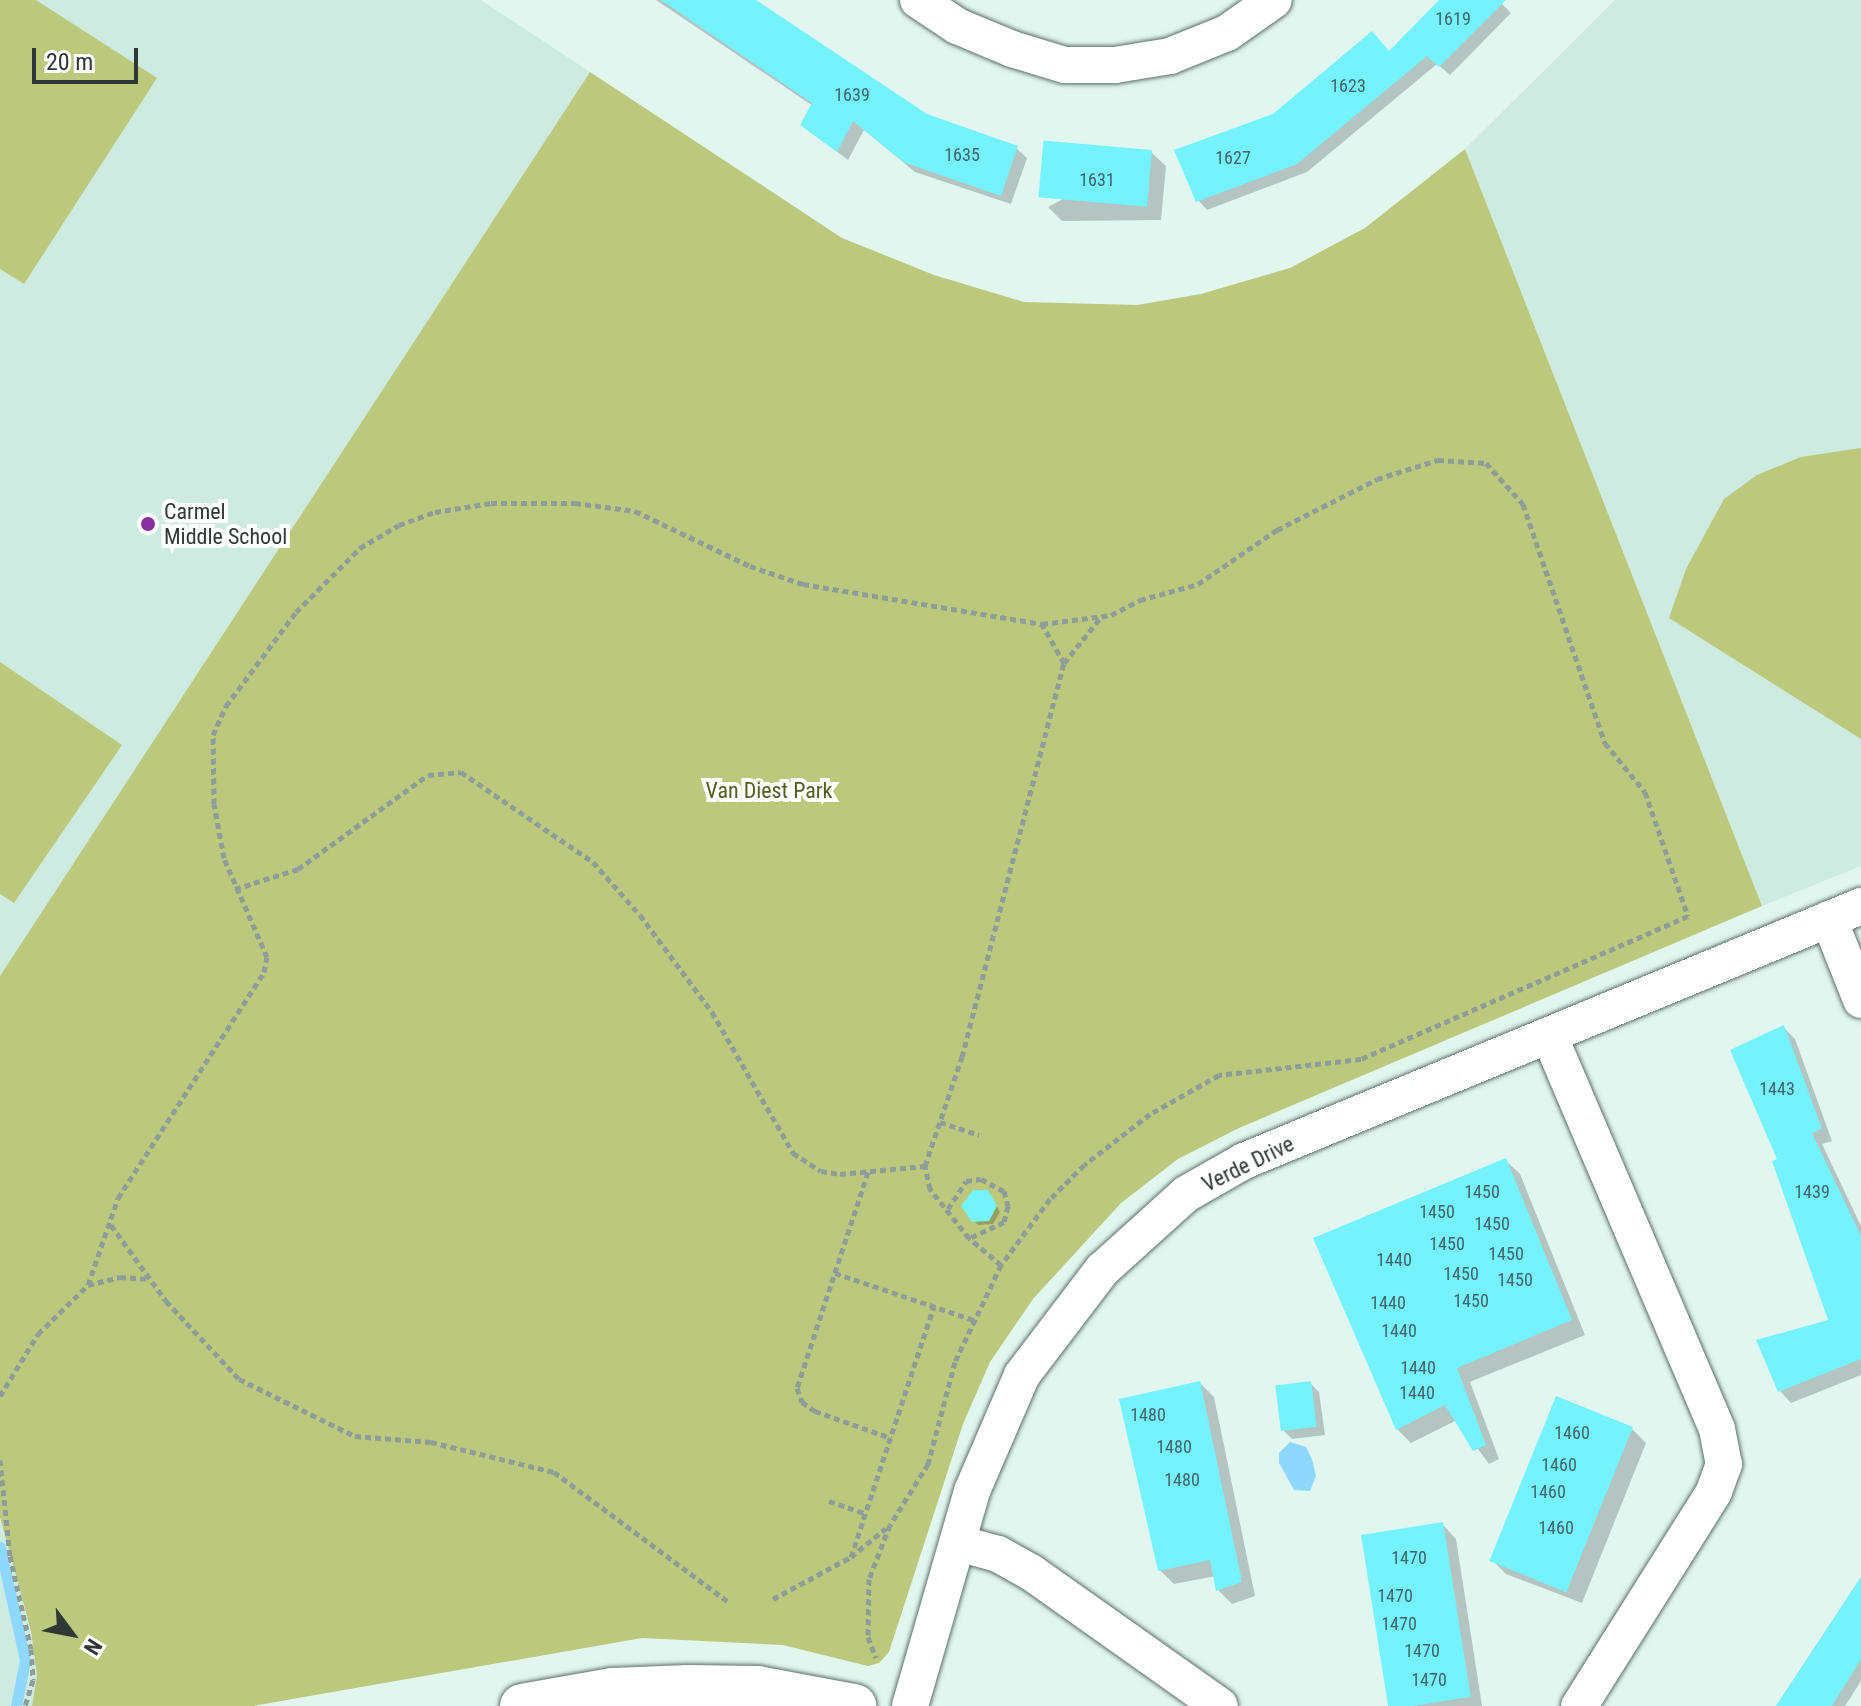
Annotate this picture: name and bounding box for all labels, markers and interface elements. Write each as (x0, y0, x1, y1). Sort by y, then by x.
house number: 1619 (1435, 8, 1471, 30)
scale bar (36, 32, 142, 82)
text: 20 m (46, 48, 93, 76)
house number: 1623 (1330, 75, 1366, 97)
house number: 1639 (834, 84, 870, 106)
house number: 1635 (944, 144, 980, 166)
house number: 1627 (1215, 147, 1251, 169)
house number: 1631 (1079, 169, 1115, 191)
place label: Carmel Middle School (164, 498, 287, 550)
marker: Carmel Middle School (139, 515, 157, 533)
park label: Van Diest Park (706, 778, 832, 804)
house number: 1443 (1759, 1078, 1795, 1100)
street label: Verde Drive (1198, 1130, 1298, 1198)
house number: 1450 (1464, 1181, 1500, 1203)
house number: 1439 (1794, 1181, 1830, 1203)
house number: 1450 (1419, 1201, 1455, 1223)
house number: 1450 (1474, 1213, 1510, 1235)
house number: 1450 (1429, 1233, 1465, 1255)
house number: 1450 (1488, 1243, 1524, 1265)
house number: 1440 (1376, 1249, 1412, 1271)
house number: 1450 (1443, 1263, 1479, 1285)
house number: 1450 (1497, 1269, 1533, 1291)
house number: 1450 (1453, 1290, 1489, 1312)
house number: 1440 (1370, 1292, 1406, 1314)
house number: 1440 (1381, 1320, 1417, 1342)
house number: 1440 (1400, 1357, 1436, 1379)
house number: 1440 (1399, 1382, 1435, 1404)
house number: 1480 (1130, 1404, 1166, 1426)
house number: 1460 (1554, 1422, 1590, 1444)
house number: 1480 (1156, 1436, 1192, 1458)
house number: 1460 (1541, 1454, 1577, 1476)
house number: 1480 (1164, 1469, 1200, 1491)
house number: 1460 (1530, 1481, 1566, 1503)
house number: 1460 (1538, 1517, 1574, 1539)
house number: 1470 (1391, 1547, 1427, 1569)
house number: 1470 (1377, 1585, 1413, 1607)
north arrow (32, 1594, 112, 1674)
house number: 1470 (1381, 1613, 1417, 1635)
text: N (79, 1635, 107, 1659)
house number: 1470 (1404, 1640, 1440, 1662)
house number: 1470 (1411, 1669, 1447, 1691)

